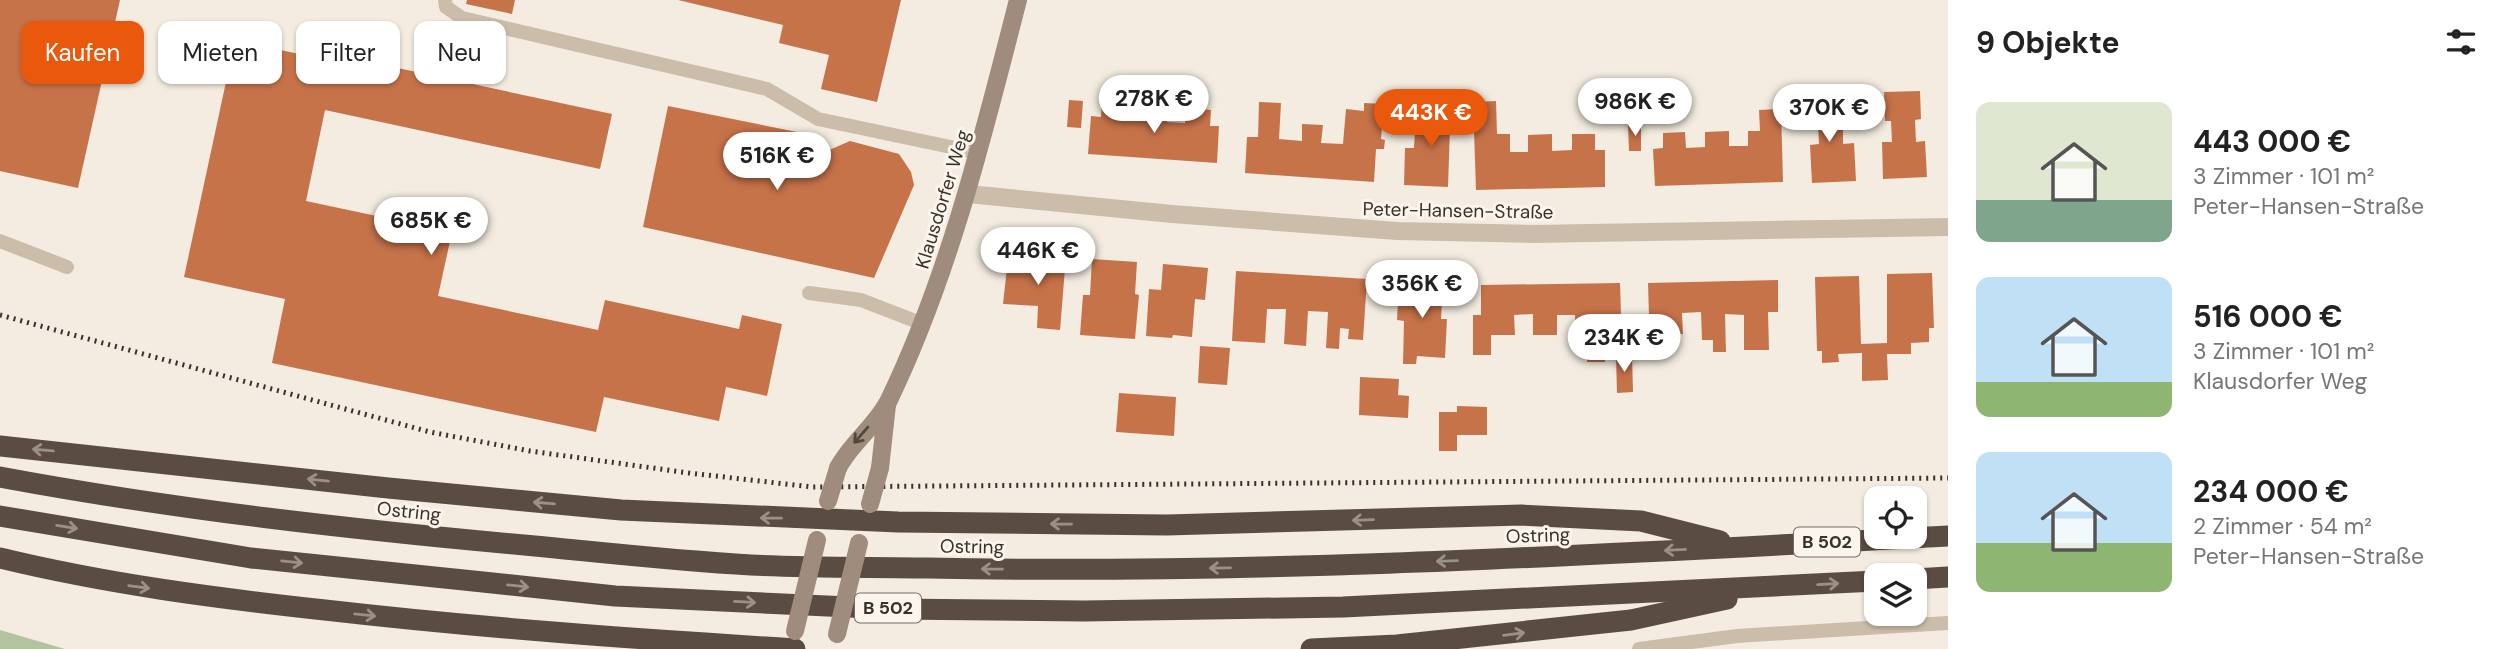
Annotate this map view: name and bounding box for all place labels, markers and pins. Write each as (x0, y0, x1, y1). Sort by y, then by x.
pin: 278K € (1097, 76, 1211, 135)
pin: 986K € (1578, 78, 1692, 138)
pin: 370K € (1772, 85, 1886, 144)
pin: 443K € (1374, 90, 1488, 149)
pin: 516K € (720, 132, 834, 192)
pin: 685K € (374, 198, 488, 257)
pin: 446K € (981, 228, 1095, 287)
pin: 356K € (1365, 260, 1479, 320)
pin: 234K € (1567, 314, 1681, 374)

